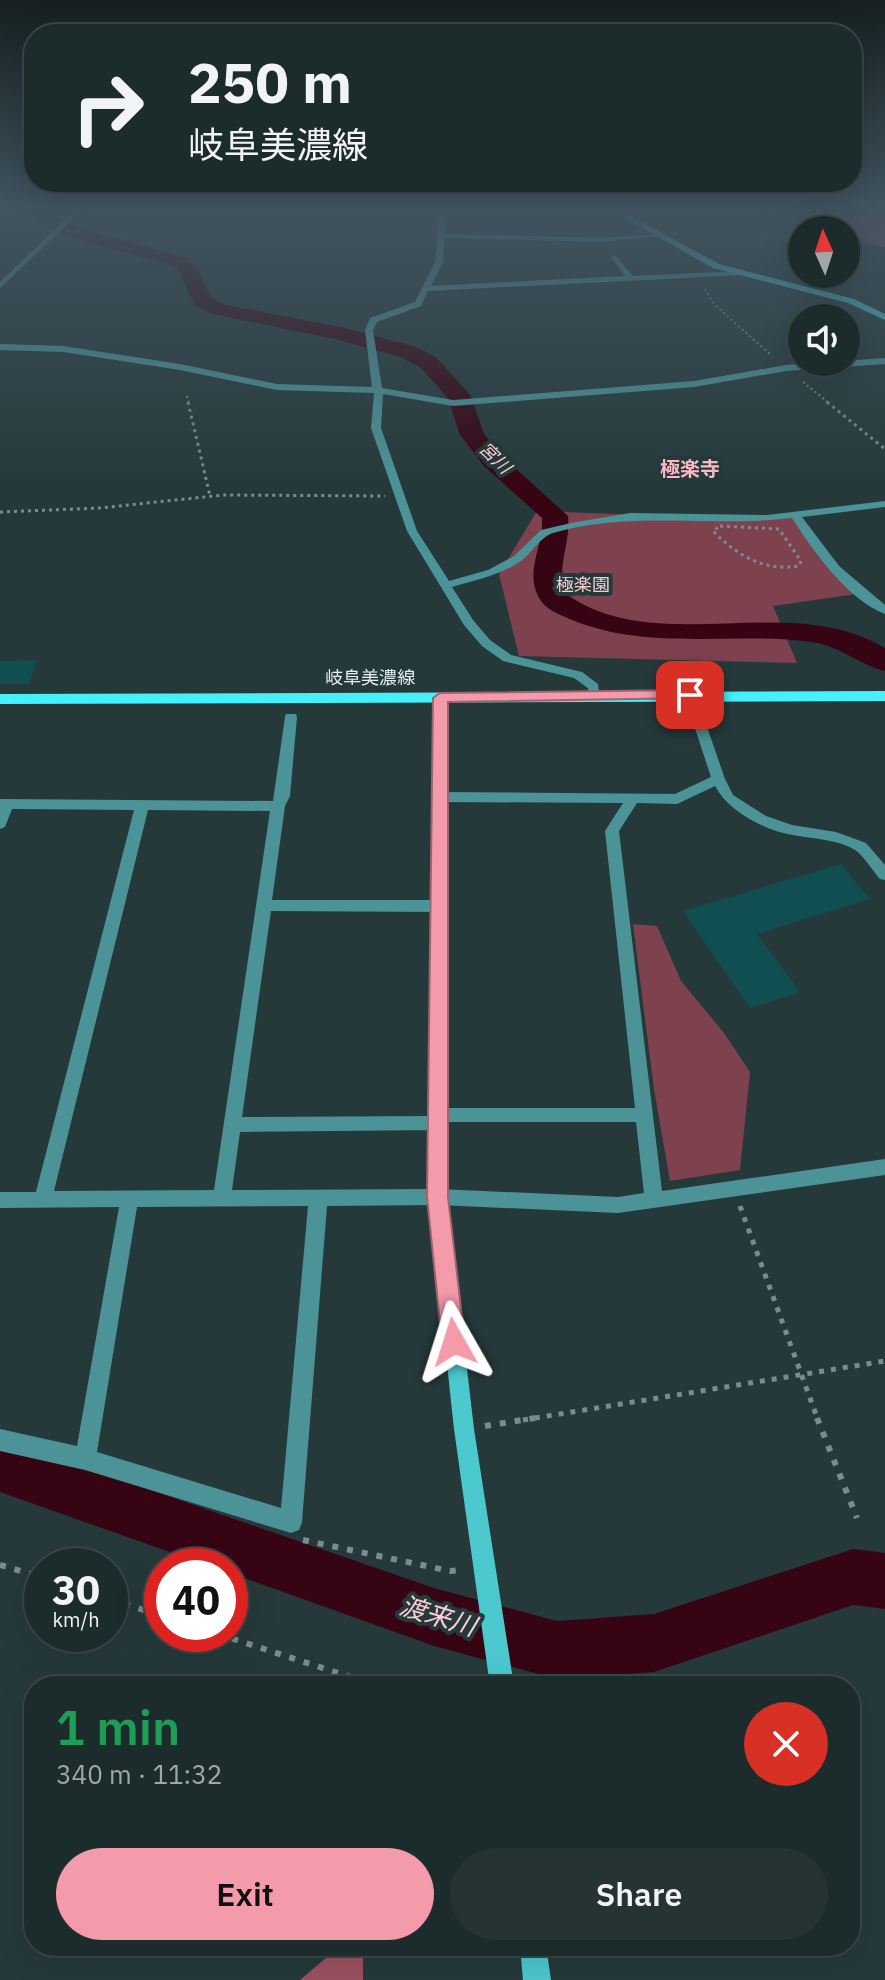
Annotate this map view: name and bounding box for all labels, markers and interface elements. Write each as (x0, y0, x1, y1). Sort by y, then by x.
text: 250 m (188, 46, 352, 118)
icon: right (56, 56, 160, 160)
text: 岐阜美濃線 (188, 121, 368, 168)
north arrow (788, 216, 860, 288)
map controls (788, 216, 860, 376)
button: sound (788, 304, 860, 376)
water label: 宮川 (474, 437, 518, 480)
district label: 極楽寺 (660, 455, 720, 482)
park label: 極楽園 (556, 573, 610, 596)
pin (656, 661, 724, 729)
street label: 岐阜美濃線 (325, 666, 415, 689)
icon: arrive (668, 673, 712, 717)
position arrow (412, 1300, 496, 1384)
speed limit sign: 40 (144, 1548, 248, 1652)
text: 30 (52, 1564, 100, 1616)
water label: 渡来川 (396, 1587, 483, 1644)
text: km/h (52, 1606, 100, 1633)
text: 1 min (56, 1696, 180, 1758)
button: close (744, 1702, 828, 1786)
text: 340 m · 11:32 (56, 1757, 222, 1791)
button: Exit (56, 1848, 434, 1940)
button: Share (450, 1848, 828, 1940)

